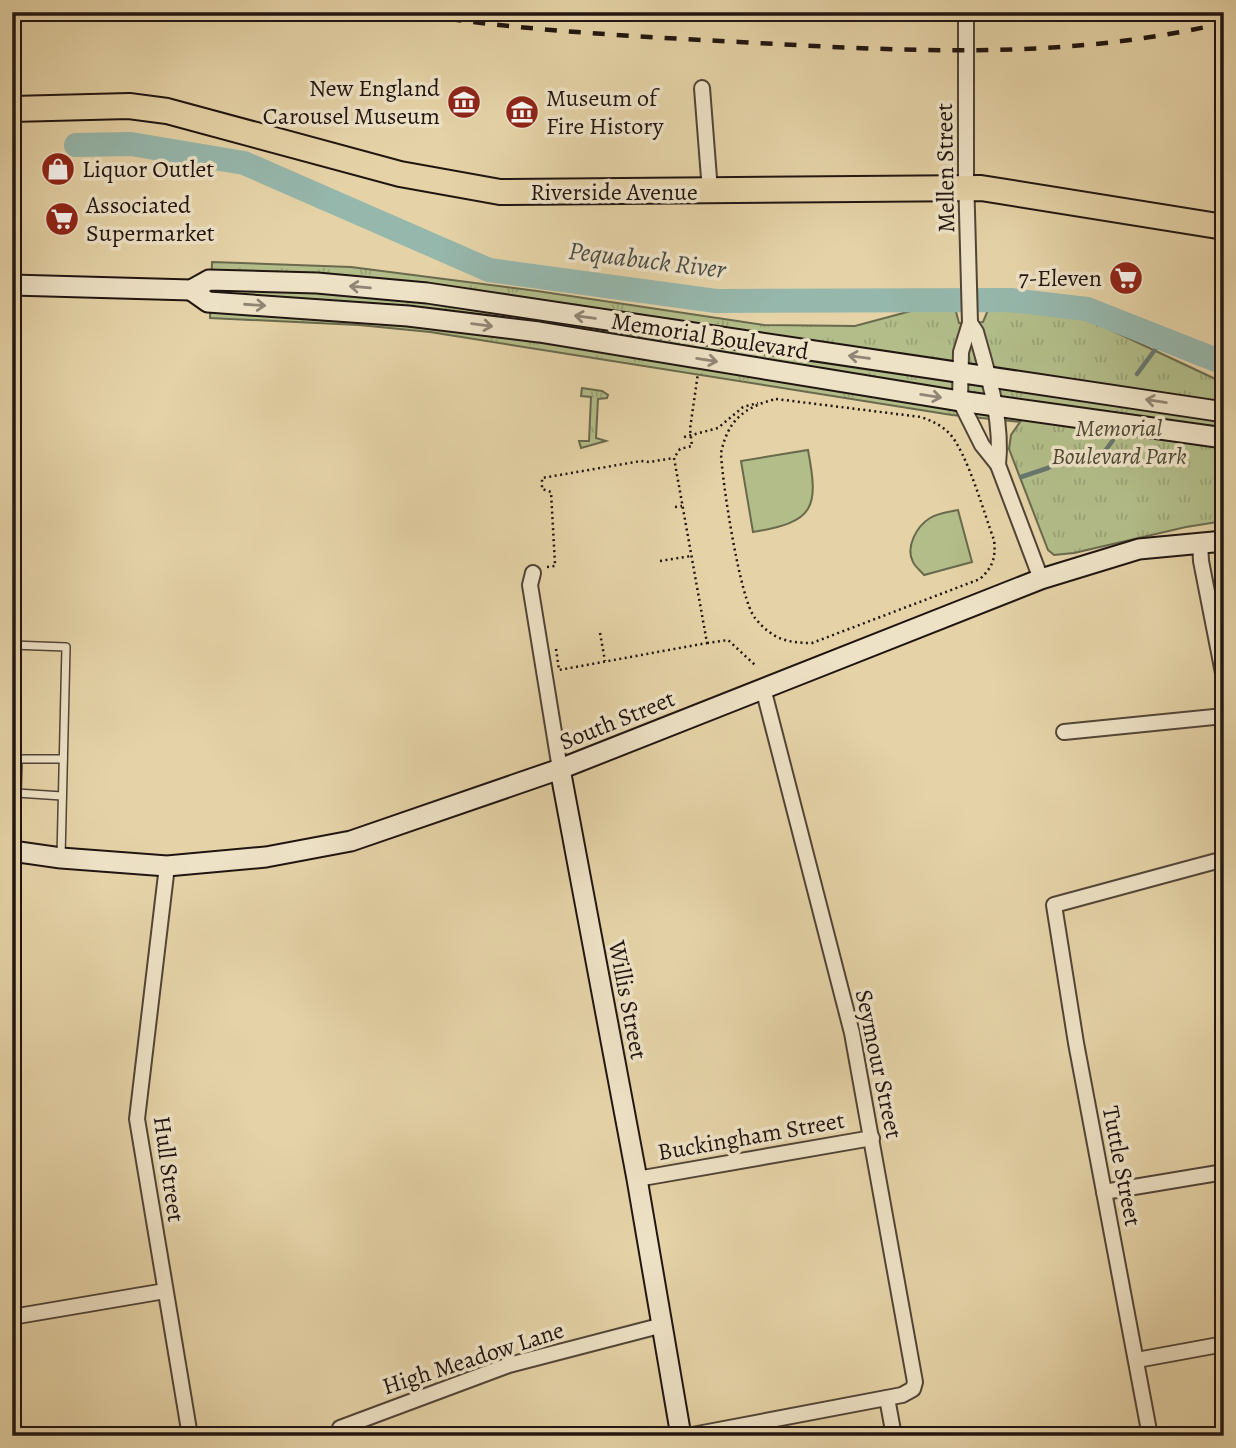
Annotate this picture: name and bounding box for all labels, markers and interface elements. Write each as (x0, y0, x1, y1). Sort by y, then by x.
place label: New England Carousel Museum (263, 72, 440, 132)
place label: Museum of Fire History (546, 82, 664, 142)
museum icon: New England Carousel Museum (445, 83, 483, 121)
museum icon: Museum of Fire History (503, 93, 541, 131)
street label: Mellen Street (928, 103, 962, 233)
shop icon: Liquor Outlet (39, 150, 77, 188)
place label: Liquor Outlet (82, 153, 214, 185)
street label: Riverside Avenue (530, 176, 698, 208)
place label: Associated Supermarket (85, 189, 215, 249)
supermarket icon: Associated Supermarket (43, 200, 81, 238)
water label: Pequabuck River (566, 233, 729, 287)
supermarket icon: 7-Eleven (1107, 259, 1145, 297)
place label: 7-Eleven (1019, 262, 1102, 294)
one-way arrow (349, 280, 371, 293)
one-way arrow (243, 299, 266, 312)
street label: Memorial Boulevard (609, 305, 811, 367)
one-way arrow (574, 310, 597, 323)
one-way arrow (470, 319, 493, 332)
one-way arrow (848, 350, 870, 363)
one-way arrow (695, 354, 717, 367)
one-way arrow (919, 390, 942, 403)
one-way arrow (1145, 395, 1168, 408)
park label: Memorial Boulevard Park (1051, 412, 1187, 472)
street label: South Street (555, 682, 679, 758)
street label: Willis Street (601, 937, 655, 1062)
street label: Seymour Street (848, 987, 910, 1142)
street label: Tuttle Street (1095, 1103, 1149, 1229)
street label: Buckingham Street (655, 1104, 847, 1168)
street label: Hull Street (146, 1114, 192, 1224)
street label: High Meadow Lane (378, 1314, 568, 1402)

